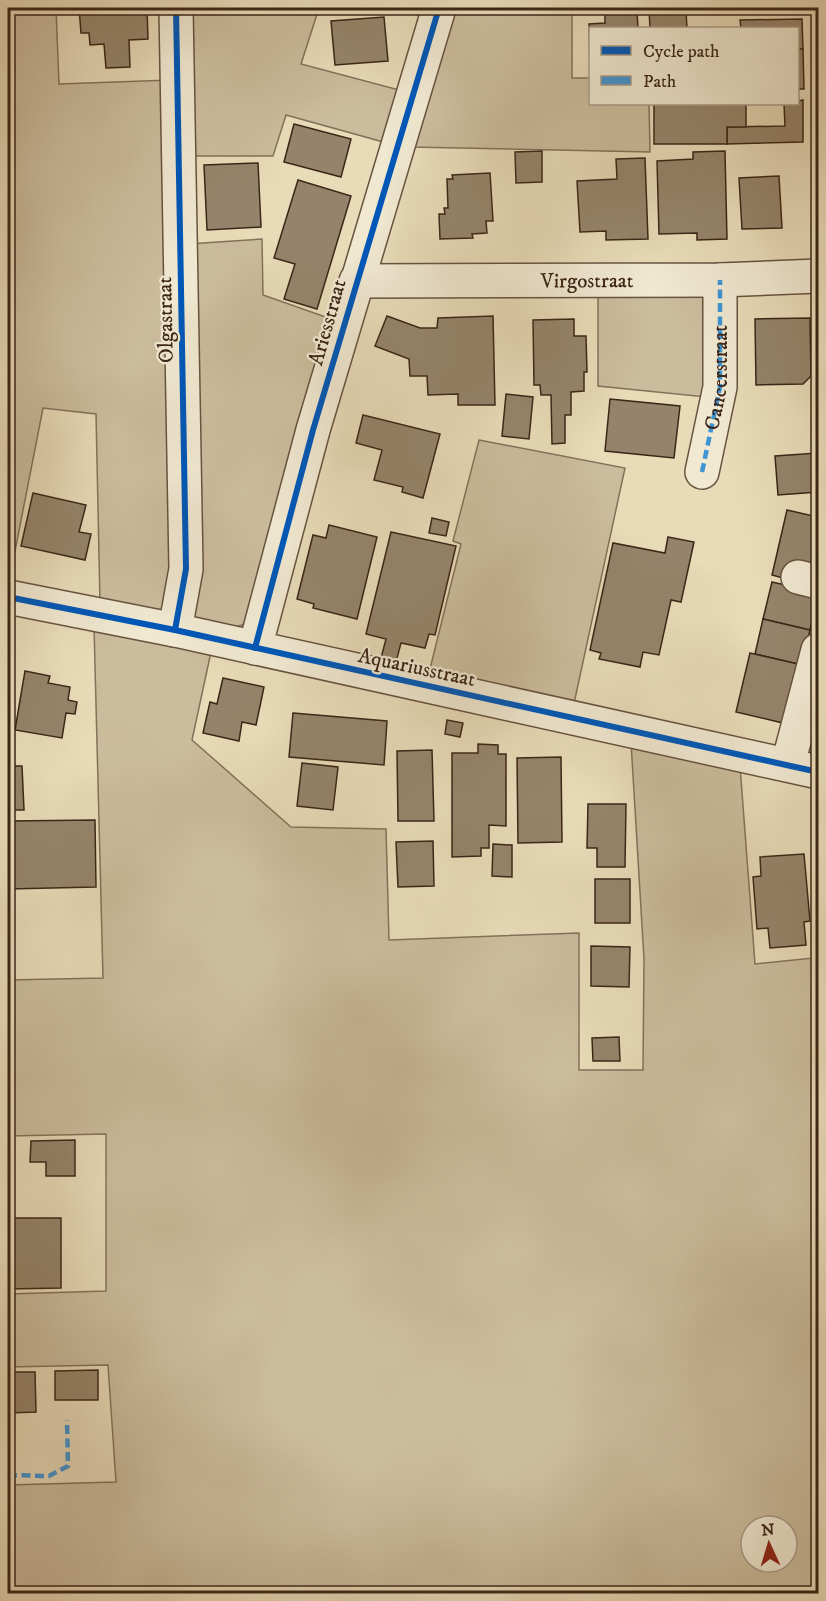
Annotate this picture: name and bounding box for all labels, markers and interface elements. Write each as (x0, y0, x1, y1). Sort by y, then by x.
legend (589, 27, 799, 105)
text: Cycle path (643, 41, 720, 63)
text: Path (643, 71, 677, 93)
street label: Virgostraat (539, 268, 634, 294)
street label: Olgastraat (152, 276, 180, 363)
street label: Ariesstraat (303, 276, 353, 368)
street label: Cancerstraat (699, 325, 734, 433)
street label: Aquariusstraat (356, 643, 478, 693)
north arrow (739, 1514, 799, 1574)
text: N (761, 1520, 775, 1540)

